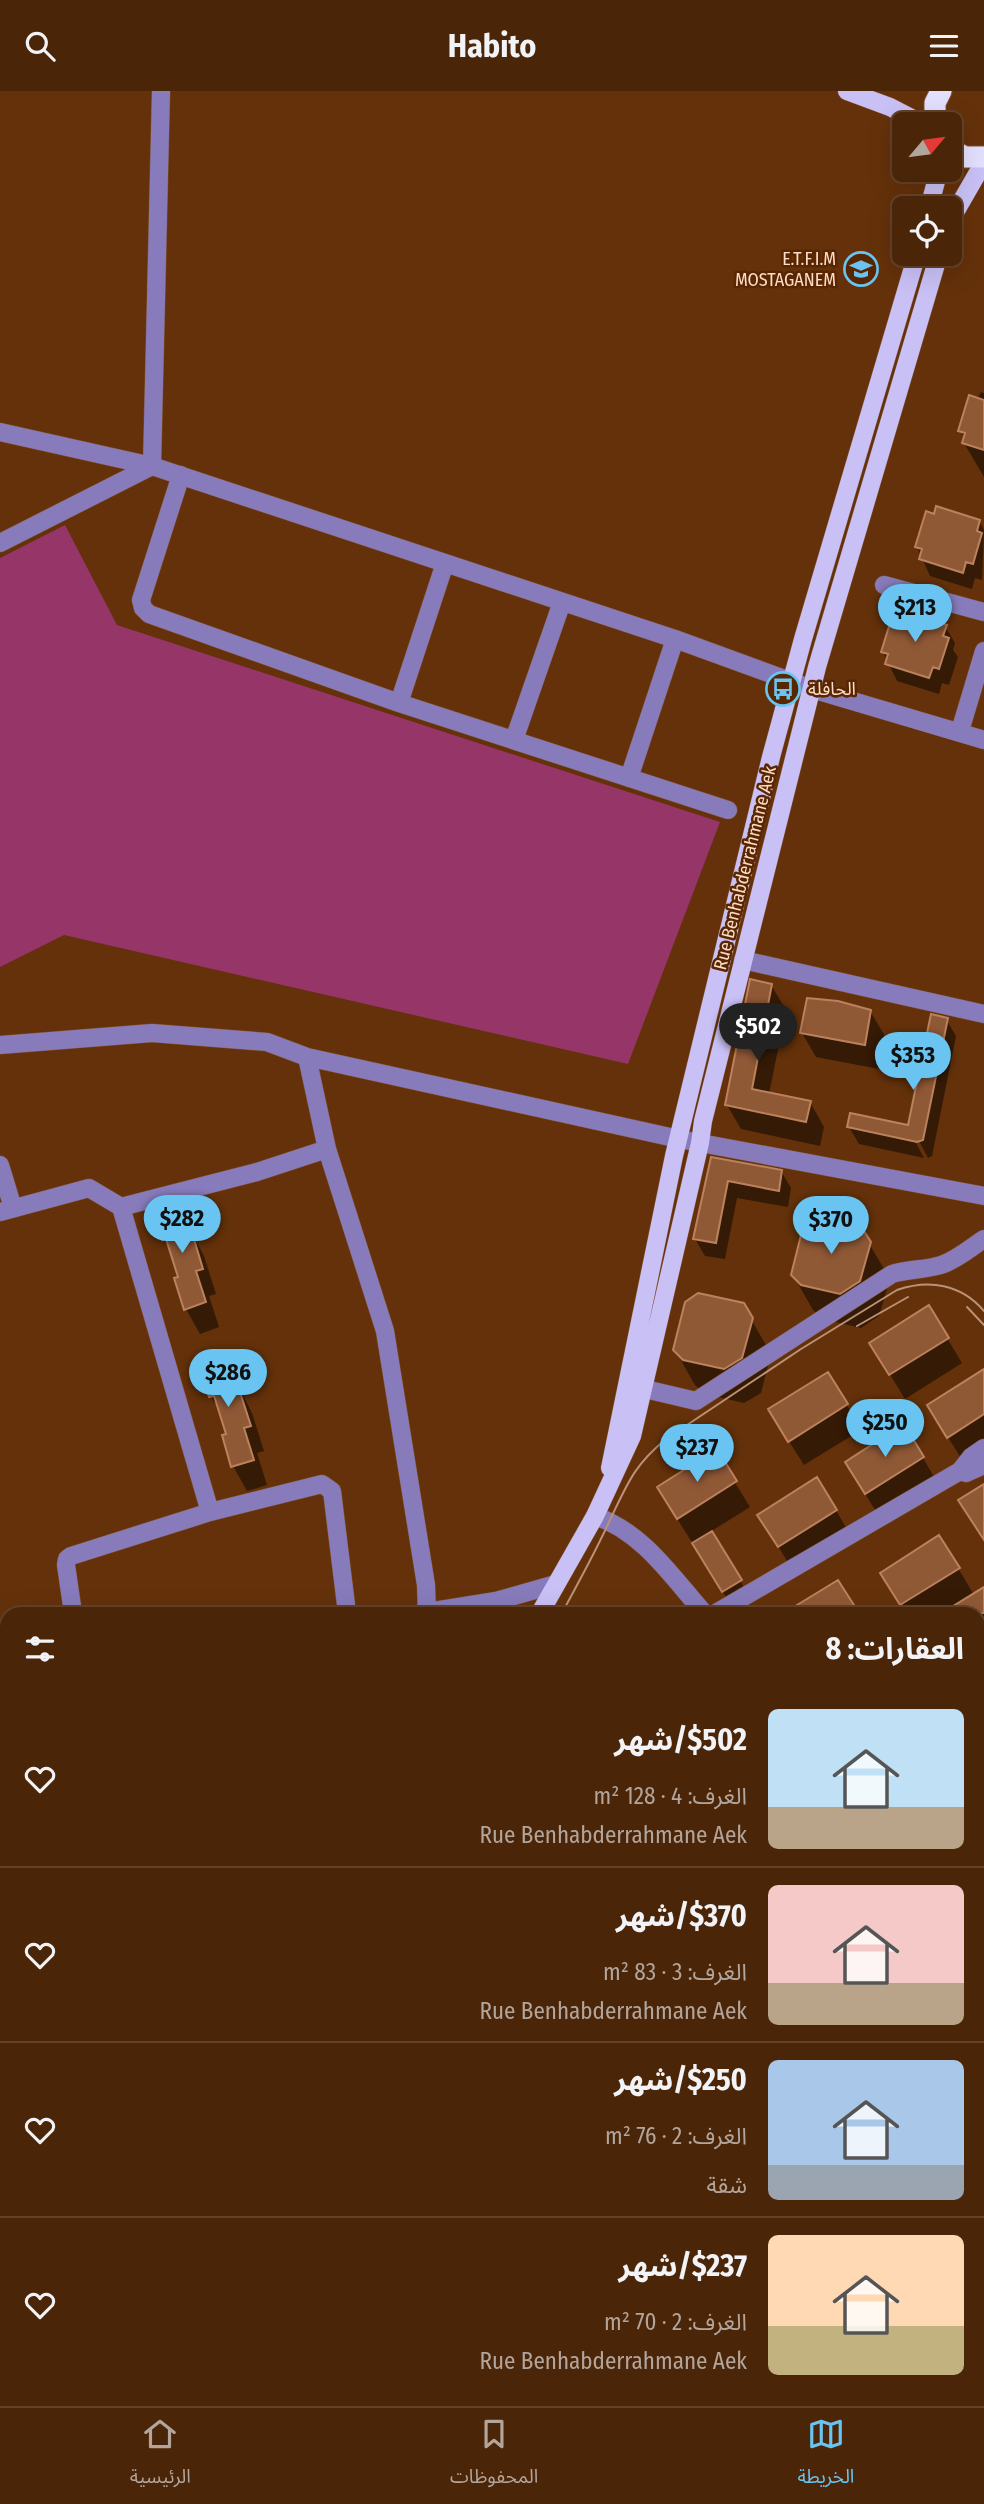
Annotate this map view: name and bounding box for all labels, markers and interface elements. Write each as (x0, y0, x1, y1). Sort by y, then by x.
icon: search (21, 27, 59, 65)
text: Habito (448, 27, 536, 65)
icon: menu (925, 27, 963, 65)
north arrow (892, 112, 962, 182)
map controls (892, 112, 962, 266)
button: locate (892, 196, 962, 266)
place label: E.T.F.I.M MOSTAGANEM (735, 248, 836, 291)
school or university icon: E.T.F.I.M MOSTAGANEM (842, 250, 880, 288)
pin: $213 (874, 585, 956, 644)
text: $213 (894, 593, 936, 621)
bus stop icon: الحافلة (764, 670, 802, 708)
place label: الحافلة (808, 678, 856, 700)
street label: Rue Benhabderrahmane Aek (709, 763, 781, 972)
pin: $502 (717, 1003, 799, 1063)
text: $502 (735, 1012, 781, 1040)
pin: $353 (872, 1033, 954, 1092)
text: $353 (891, 1041, 935, 1069)
pin: $282 (141, 1195, 223, 1255)
pin: $370 (790, 1197, 872, 1256)
text: $282 (160, 1204, 204, 1232)
text: $370 (809, 1205, 853, 1233)
pin: $286 (187, 1349, 269, 1409)
text: $286 (205, 1358, 251, 1386)
pin: $250 (844, 1399, 926, 1459)
text: $250 (862, 1408, 908, 1436)
pin: $237 (656, 1425, 738, 1484)
text: $237 (676, 1433, 718, 1461)
icon: filters (21, 1630, 59, 1668)
text: العقارات: 8 (826, 1631, 964, 1667)
text: $502/شهر (614, 1722, 747, 1758)
icon: home (824, 1737, 908, 1821)
icon: heart (21, 1760, 59, 1798)
text: الغرف: 4 · 128 m² (593, 1782, 747, 1810)
text: Rue Benhabderrahmane Aek (480, 1821, 747, 1849)
text: $370/شهر (616, 1898, 747, 1934)
icon: home (824, 1913, 908, 1997)
icon: heart (21, 1936, 59, 1974)
text: الغرف: 3 · 83 m² (603, 1958, 747, 1986)
text: Rue Benhabderrahmane Aek (480, 1997, 747, 2025)
text: $250/شهر (614, 2062, 747, 2098)
icon: home (824, 2088, 908, 2172)
icon: heart (21, 2111, 59, 2149)
text: الغرف: 2 · 76 m² (605, 2122, 747, 2150)
text: شقة (706, 2171, 747, 2199)
text: $237/شهر (618, 2248, 747, 2284)
icon: home (824, 2263, 908, 2347)
icon: heart (21, 2286, 59, 2324)
text: الغرف: 2 · 70 m² (604, 2308, 747, 2336)
text: Rue Benhabderrahmane Aek (480, 2347, 747, 2375)
tab: الرئيسية (130, 2415, 191, 2497)
tab: المحفوظات (450, 2415, 538, 2497)
tab: الخريطة (797, 2415, 854, 2497)

